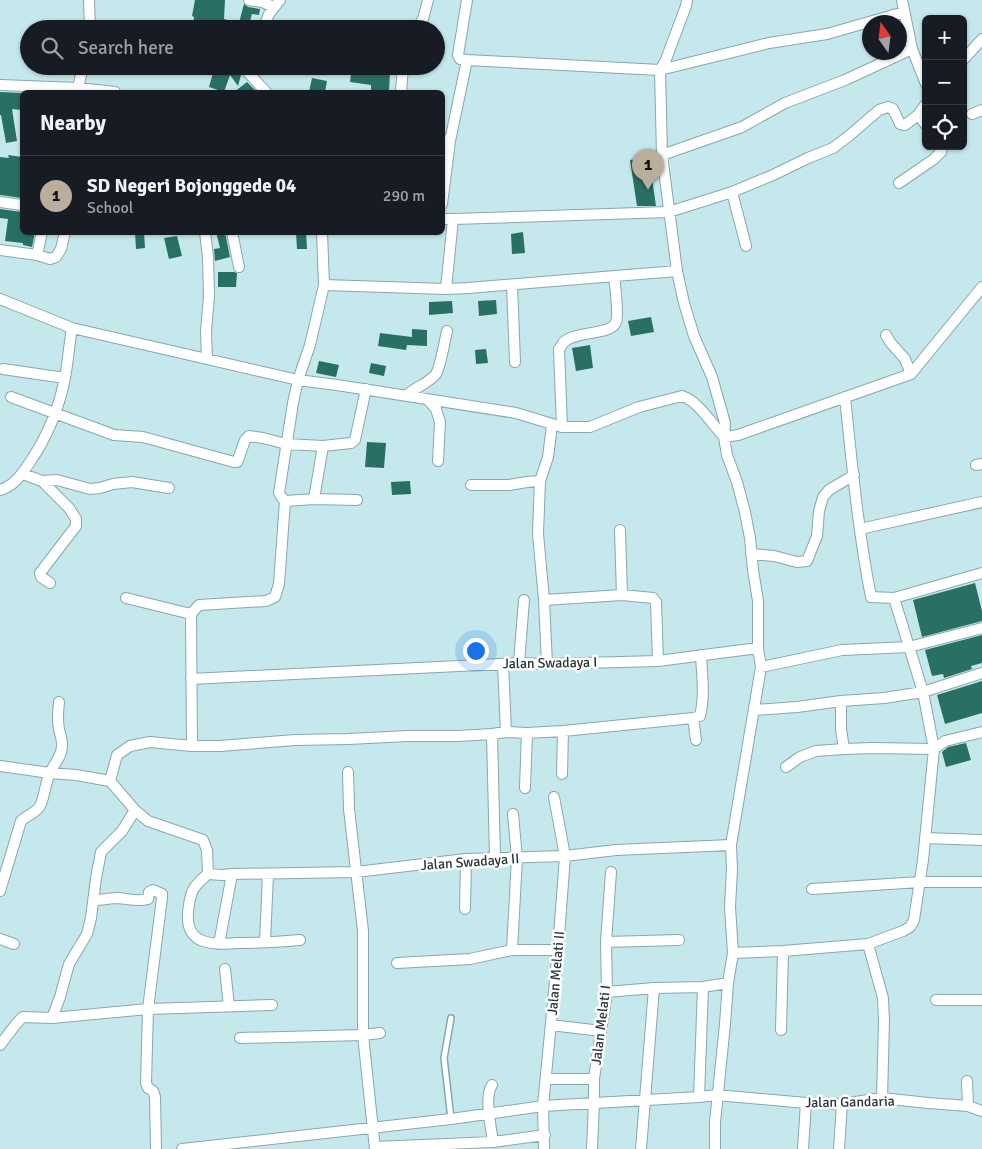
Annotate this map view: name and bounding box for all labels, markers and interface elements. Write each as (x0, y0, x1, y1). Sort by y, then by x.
north arrow (862, 15, 907, 60)
map controls (922, 15, 967, 150)
button: + (922, 15, 967, 60)
search box (20, 20, 445, 75)
icon: search (38, 34, 66, 62)
text: Search here (78, 36, 174, 60)
button: − (922, 60, 967, 105)
button: locate (922, 105, 967, 150)
text: Nearby (40, 110, 106, 136)
pin: 1 (632, 149, 664, 190)
text: SD Negeri Bojonggede 04 (87, 174, 296, 198)
text: 1 (52, 186, 60, 206)
text: 290 m (383, 186, 425, 206)
text: School (87, 198, 133, 218)
your location (463, 638, 489, 664)
street label: Jalan Swadaya I (503, 654, 597, 672)
street label: Jalan Swadaya II (420, 850, 520, 874)
street label: Jalan Melati II (544, 930, 568, 1016)
street label: Jalan Melati I (588, 984, 614, 1066)
street label: Jalan Gandaria (805, 1093, 895, 1111)

